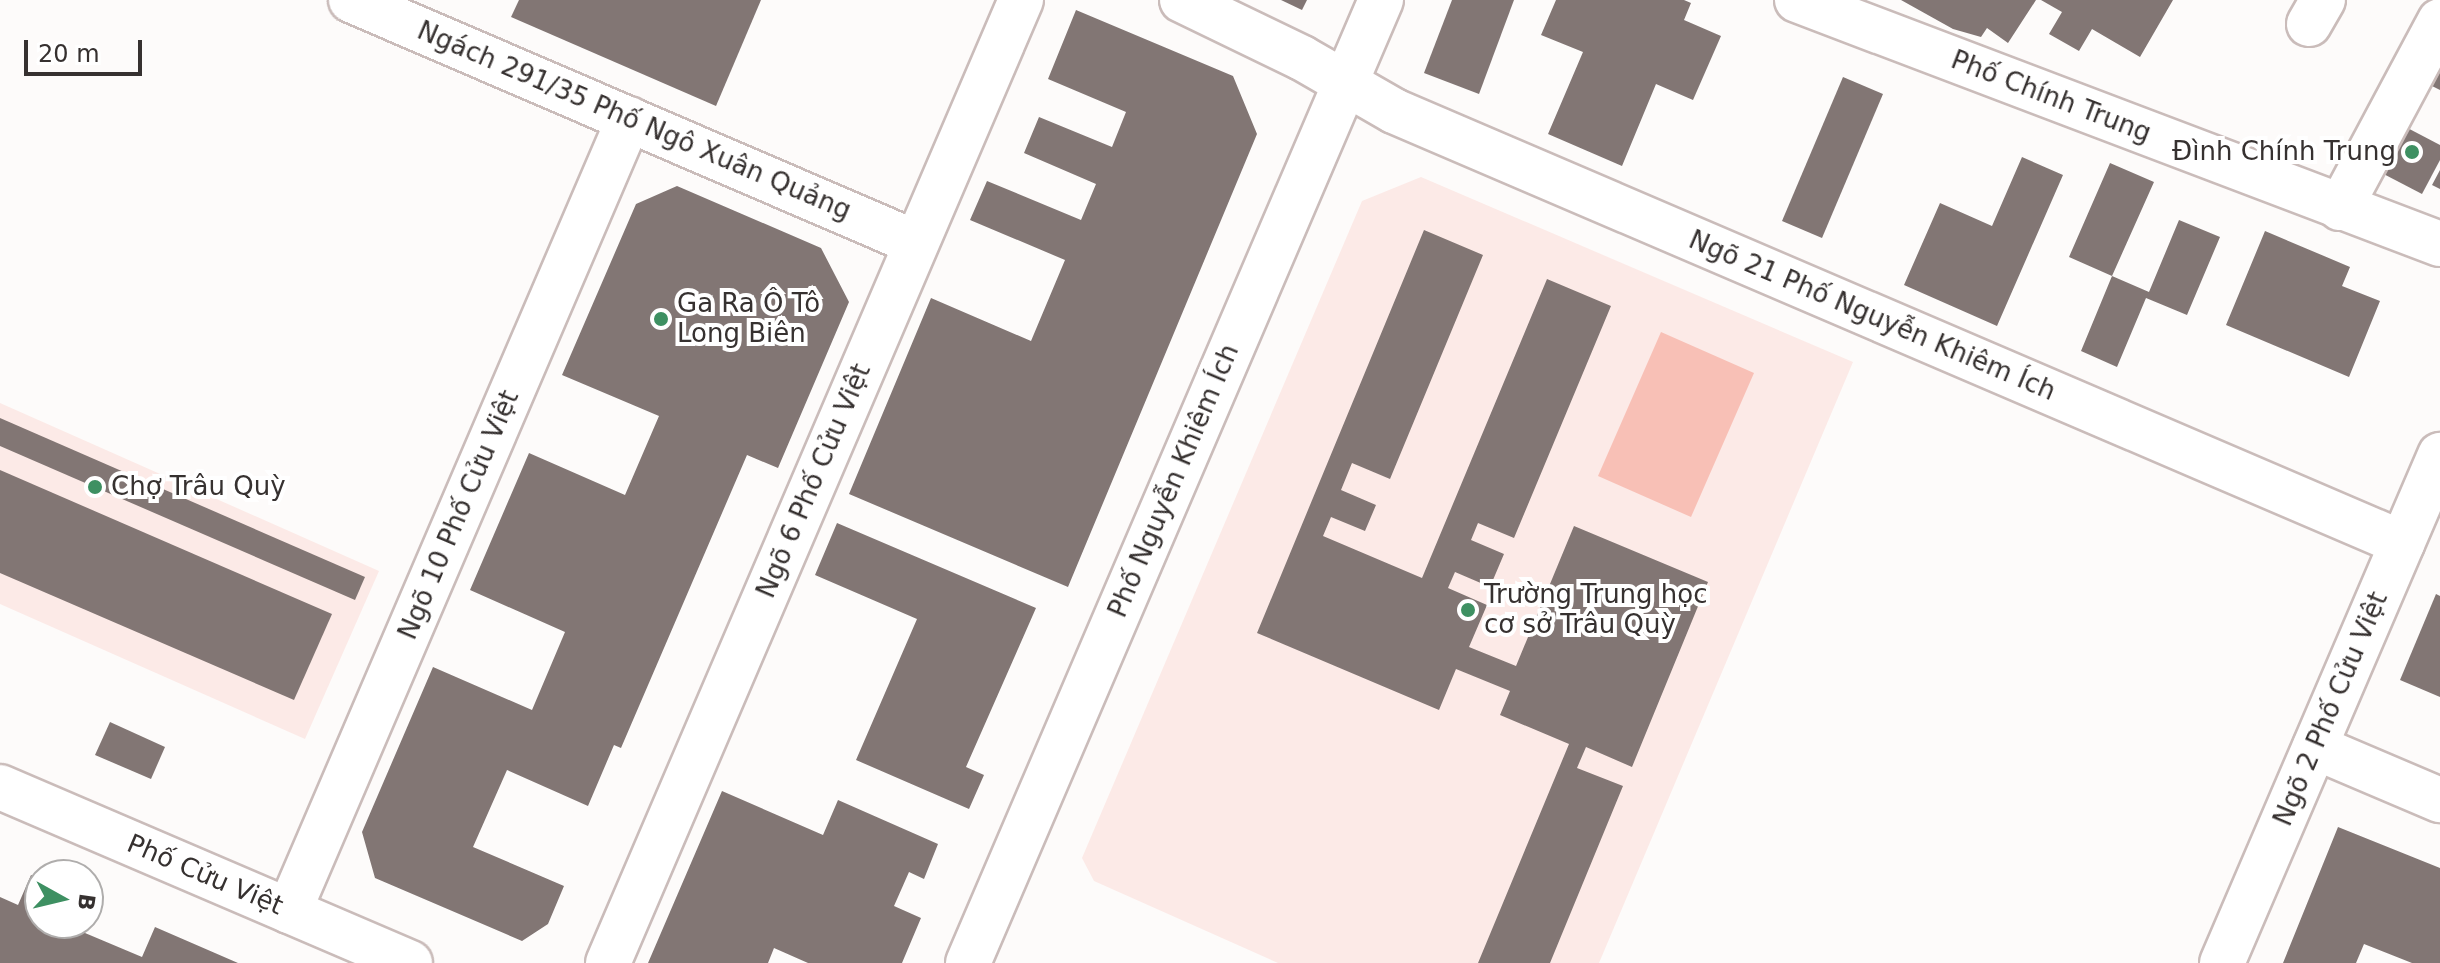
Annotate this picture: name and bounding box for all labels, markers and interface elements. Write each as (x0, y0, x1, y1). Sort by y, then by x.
street label: Ngách 291/35 Phố Ngô Xuân Quảng (413, 15, 855, 227)
scale bar (28, 24, 146, 74)
text: 20 m (38, 40, 100, 68)
street label: Phố Chính Trung (1947, 45, 2155, 149)
place label: Đình Chính Trung (2172, 136, 2396, 168)
marker: Đình Chính Trung (2403, 143, 2421, 161)
street label: Ngõ 21 Phố Nguyễn Khiêm Ích (1684, 224, 2060, 408)
place label: Ga Ra Ô Tô Long Biên (677, 288, 820, 350)
marker: Ga Ra Ô Tô Long Biên (652, 310, 670, 328)
street label: Phố Nguyễn Khiêm Ích (1102, 340, 1246, 622)
street label: Ngõ 6 Phố Cửu Việt (751, 359, 877, 603)
street label: Ngõ 10 Phố Cửu Việt (392, 386, 526, 644)
place label: Chợ Trâu Quỳ (111, 471, 286, 503)
marker: Chợ Trâu Quỳ (86, 478, 104, 496)
place label: Trường Trung học cơ sở Trâu Quỳ (1484, 579, 1708, 640)
street label: Ngõ 2 Phố Cửu Việt (2268, 587, 2394, 831)
marker: Trường Trung học cơ sở Trâu Quỳ (1459, 601, 1477, 619)
street label: Phố Cửu Việt (122, 828, 288, 922)
north arrow (24, 859, 104, 939)
text: B (73, 892, 100, 912)

